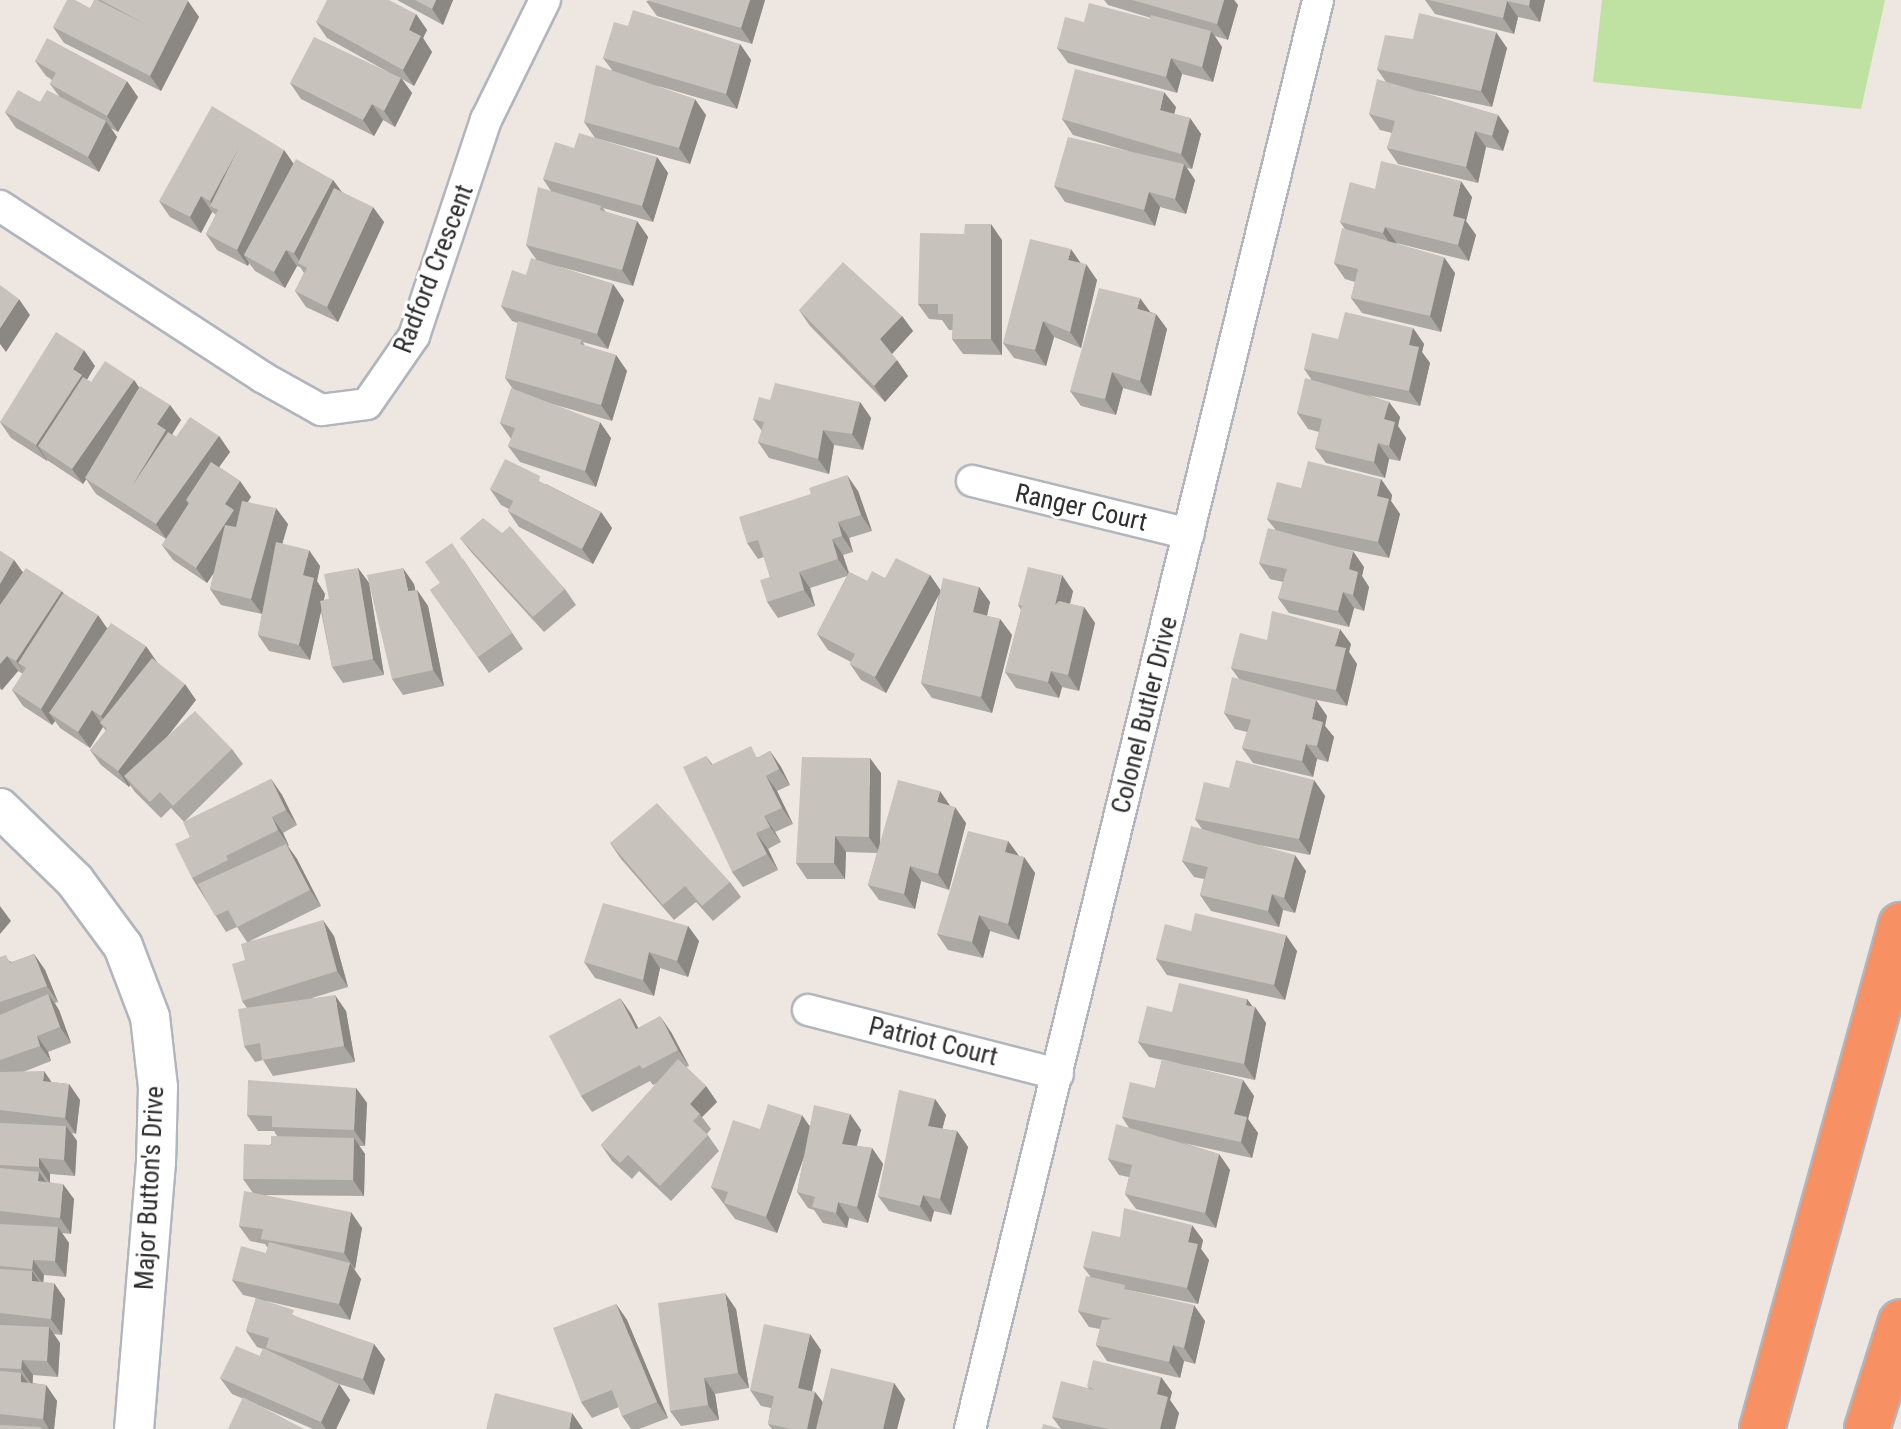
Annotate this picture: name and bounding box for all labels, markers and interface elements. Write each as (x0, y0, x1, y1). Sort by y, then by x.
street label: Radford Crescent (388, 180, 480, 358)
street label: Ranger Court (1012, 478, 1150, 538)
street label: Colonel Butler Drive (1105, 613, 1185, 817)
street label: Patriot Court (865, 1011, 1001, 1073)
street label: Major Button's Drive (129, 1085, 171, 1291)

